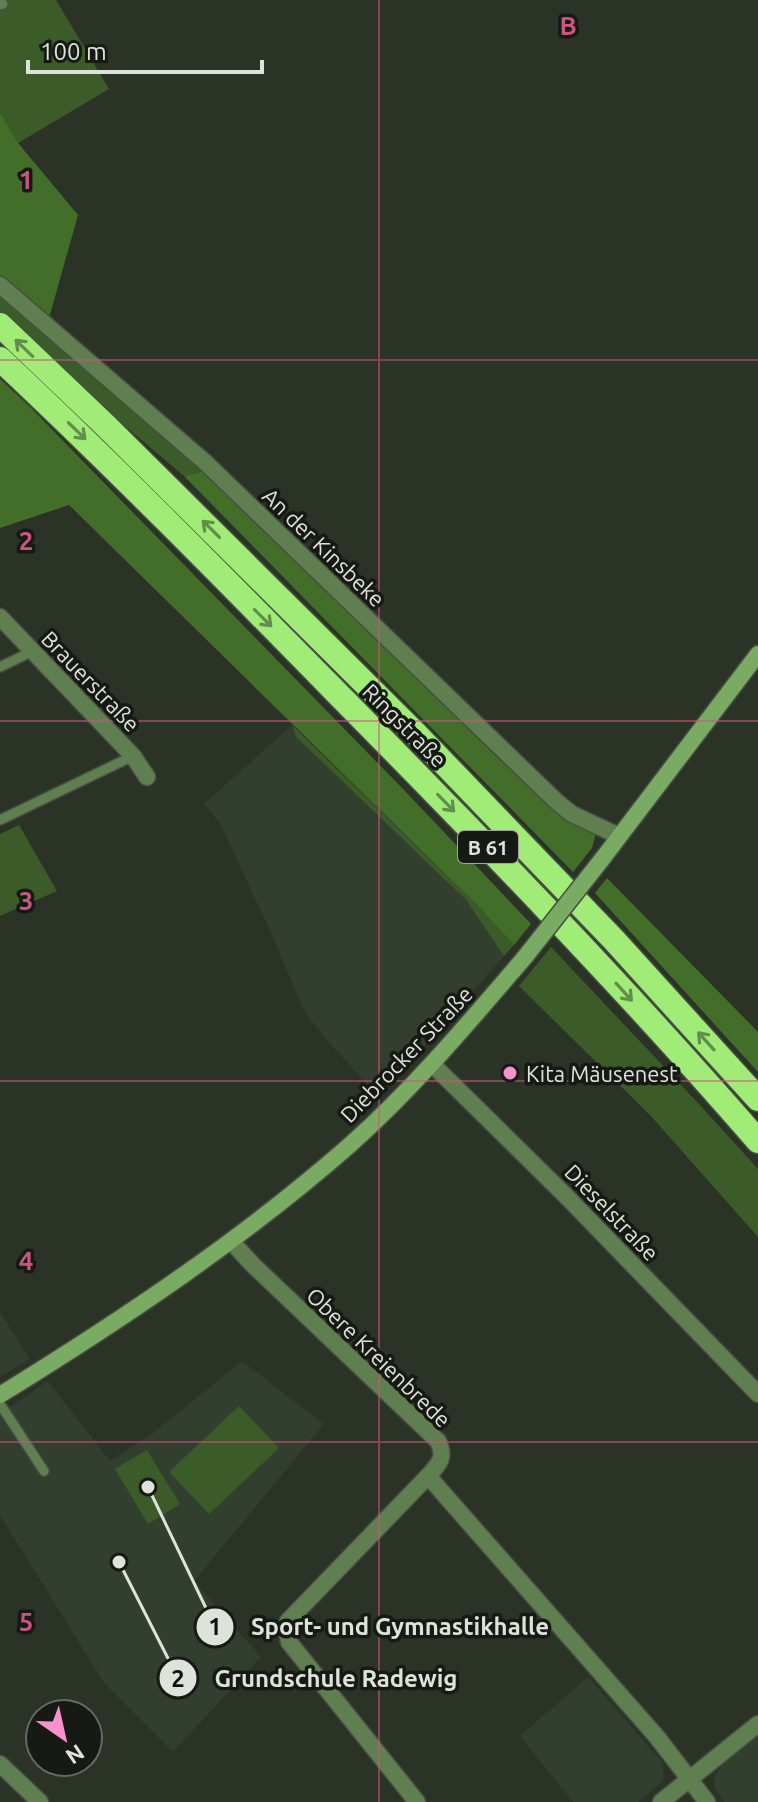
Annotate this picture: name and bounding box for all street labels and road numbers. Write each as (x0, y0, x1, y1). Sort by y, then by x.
street label: An der Kinsbeke (258, 483, 390, 611)
street label: Brauerstraße (37, 626, 145, 736)
street label: Ringstraße (358, 678, 452, 772)
road number: B 61 (458, 831, 518, 863)
street label: Diebrocker Straße (335, 981, 477, 1127)
street label: Dieselstraße (560, 1159, 664, 1265)
street label: Obere Kreienbrede (302, 1282, 456, 1432)

